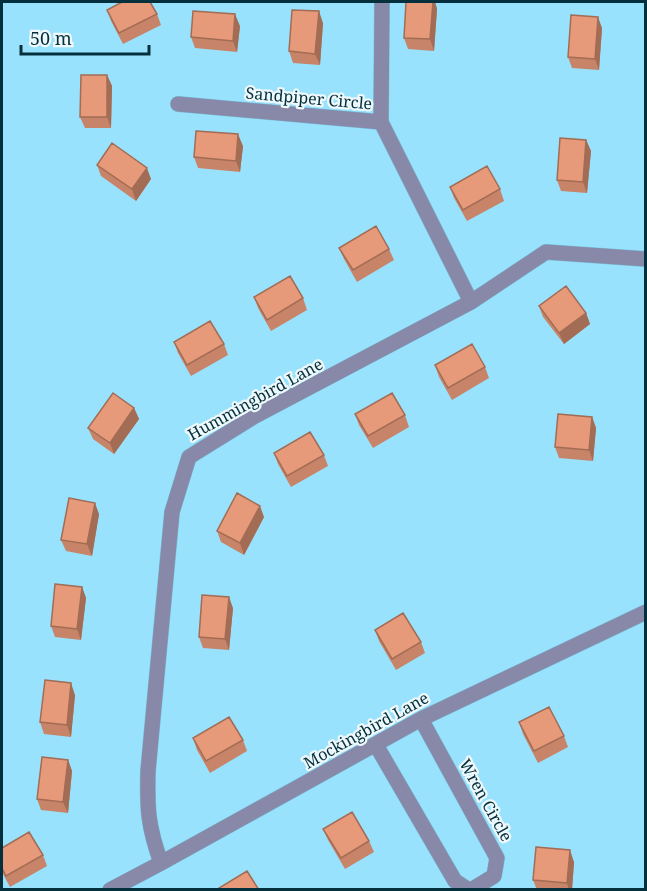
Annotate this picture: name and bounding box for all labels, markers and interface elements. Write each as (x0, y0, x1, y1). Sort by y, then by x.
scale bar (21, 18, 148, 56)
text: 50 m (30, 26, 72, 50)
street label: Sandpiper Circle (245, 82, 373, 114)
street label: Hummingbird Lane (183, 353, 327, 445)
street label: Mockingbird Lane (300, 686, 432, 774)
street label: Wren Circle (454, 755, 518, 845)

